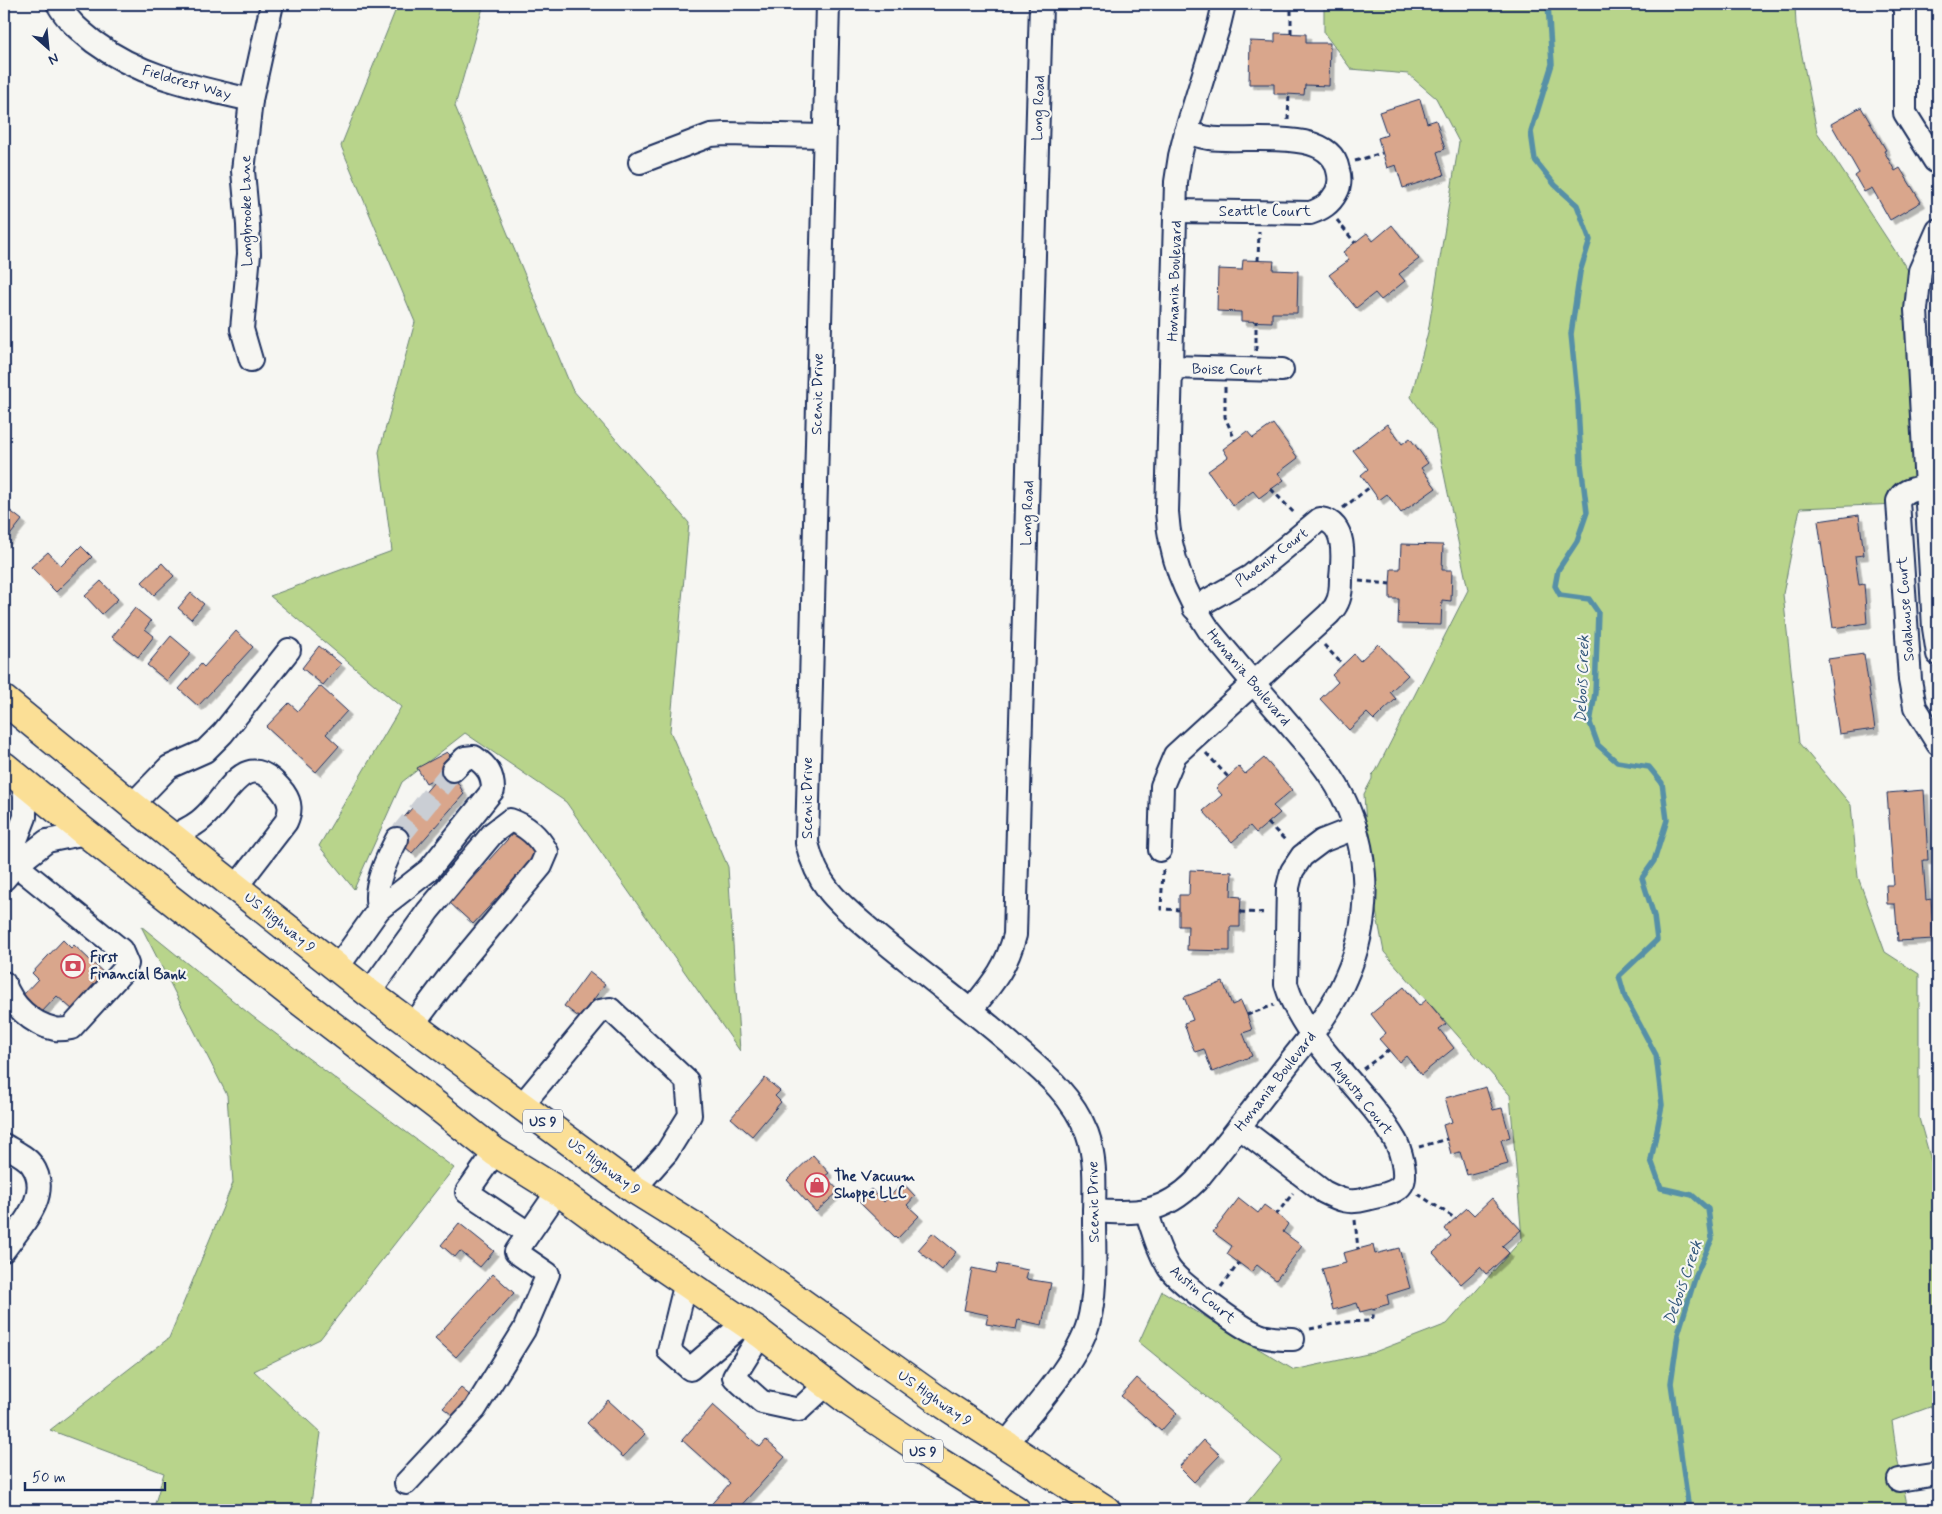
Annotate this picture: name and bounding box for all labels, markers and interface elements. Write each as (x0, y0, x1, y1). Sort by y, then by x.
north arrow (22, 22, 72, 72)
text: N (45, 49, 62, 69)
street label: Fieldcrest Way (140, 61, 234, 105)
street label: Long Road (1028, 75, 1051, 141)
street label: Longbrooke Lane (236, 155, 259, 267)
street label: Seattle Court (1219, 202, 1311, 222)
street label: Hovnania Boulevard (1163, 220, 1187, 342)
street label: Scenic Drive (807, 353, 829, 435)
street label: Boise Court (1192, 359, 1263, 381)
street label: Long Road (1017, 480, 1040, 546)
street label: Phoenix Court (1231, 523, 1313, 592)
street label: Sodahouse Court (1892, 556, 1920, 662)
street label: Hovnania Boulevard (1202, 625, 1295, 731)
water label: Debois Creek (1570, 634, 1595, 724)
street label: Scenic Drive (798, 757, 818, 839)
street label: US Highway 9 (239, 888, 319, 958)
place label: First Financial Bank (90, 948, 187, 985)
bank icon: First Financial Bank (60, 953, 86, 979)
street label: Hovnania Boulevard (1231, 1028, 1321, 1136)
street label: Augusta Court (1326, 1056, 1397, 1139)
road number: US 9 (523, 1110, 563, 1132)
street label: US Highway 9 (562, 1133, 644, 1201)
street label: Scenic Drive (1083, 1161, 1105, 1243)
place label: The Vacuum Shoppe LLC (834, 1167, 915, 1204)
shop icon: The Vacuum Shoppe LLC (804, 1172, 830, 1198)
water label: Debois Creek (1659, 1237, 1708, 1328)
street label: Austin Court (1165, 1261, 1240, 1328)
street label: US Highway 9 (893, 1366, 975, 1433)
road number: US 9 (903, 1440, 943, 1462)
scale bar (25, 1459, 165, 1491)
text: 50 m (32, 1468, 66, 1488)

